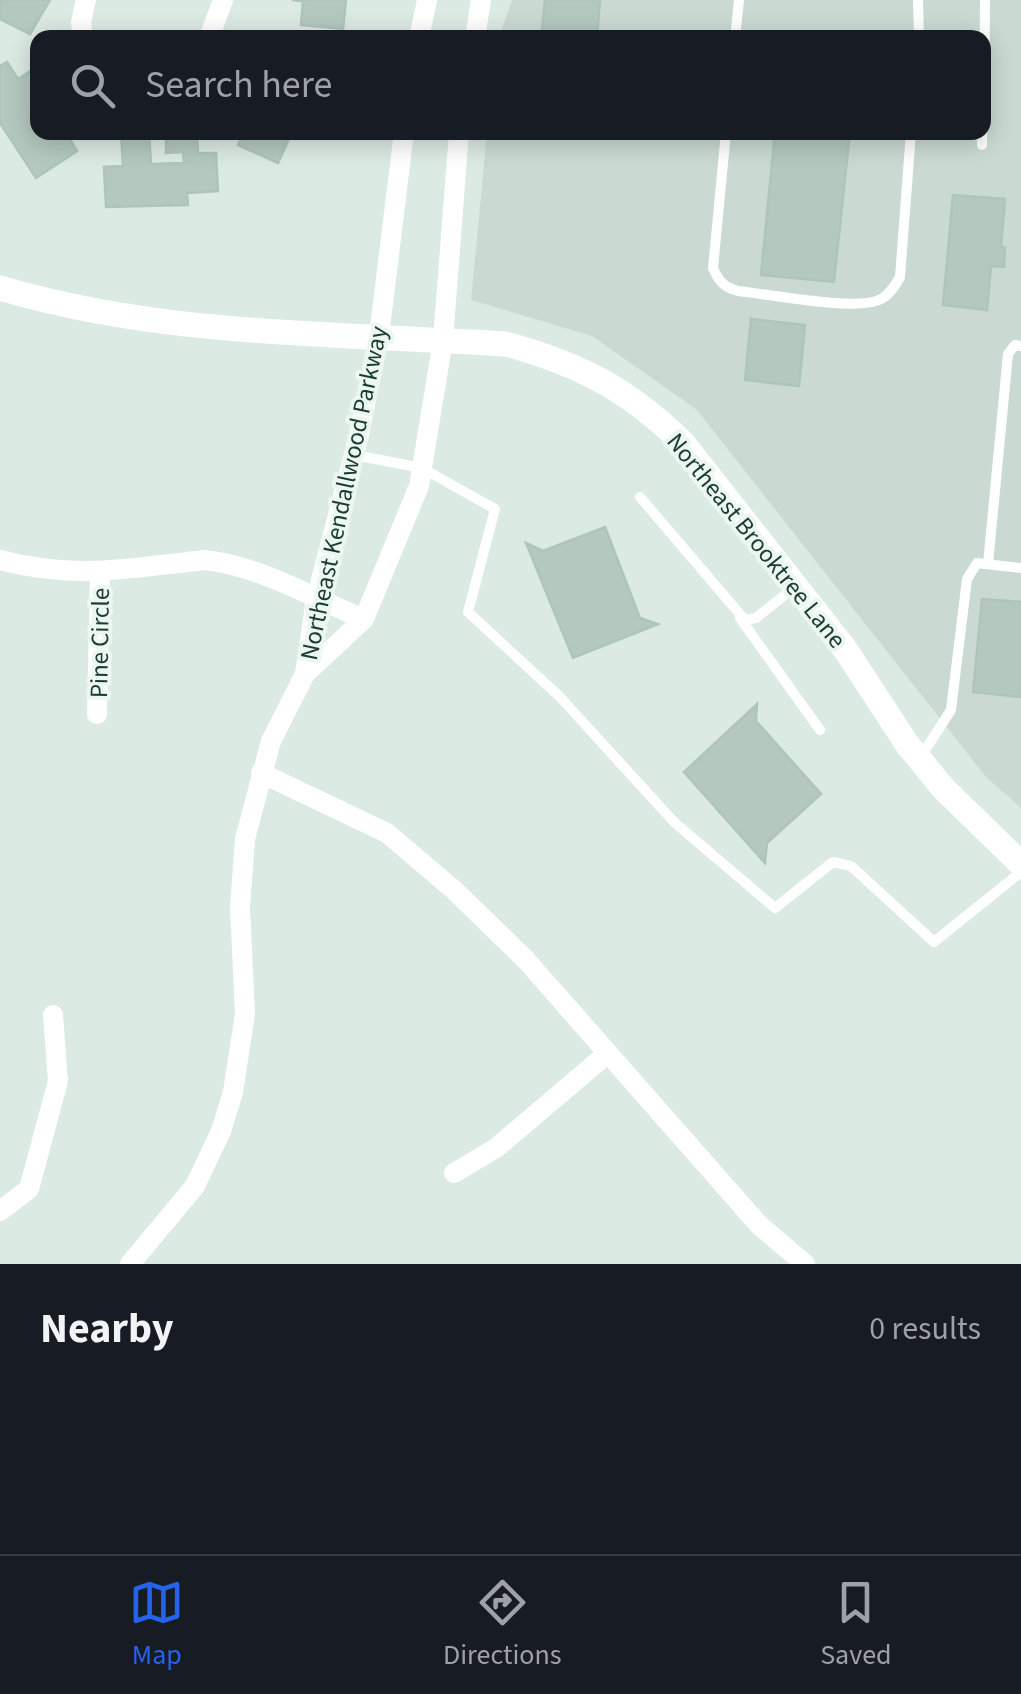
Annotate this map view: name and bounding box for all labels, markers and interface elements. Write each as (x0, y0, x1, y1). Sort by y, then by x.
search box (30, 30, 991, 140)
icon: search (65, 58, 120, 113)
text: Search here (145, 58, 332, 112)
street label: Northeast Kendallwood Parkway (291, 323, 397, 664)
street label: Northeast Brooktree Lane (658, 425, 855, 656)
street label: Pine Circle (81, 588, 119, 699)
text: Nearby (40, 1299, 174, 1359)
text: 0 results (869, 1306, 981, 1352)
tab: Map (129, 1575, 184, 1675)
tab: Directions (443, 1575, 562, 1675)
tab: Saved (820, 1575, 892, 1675)

